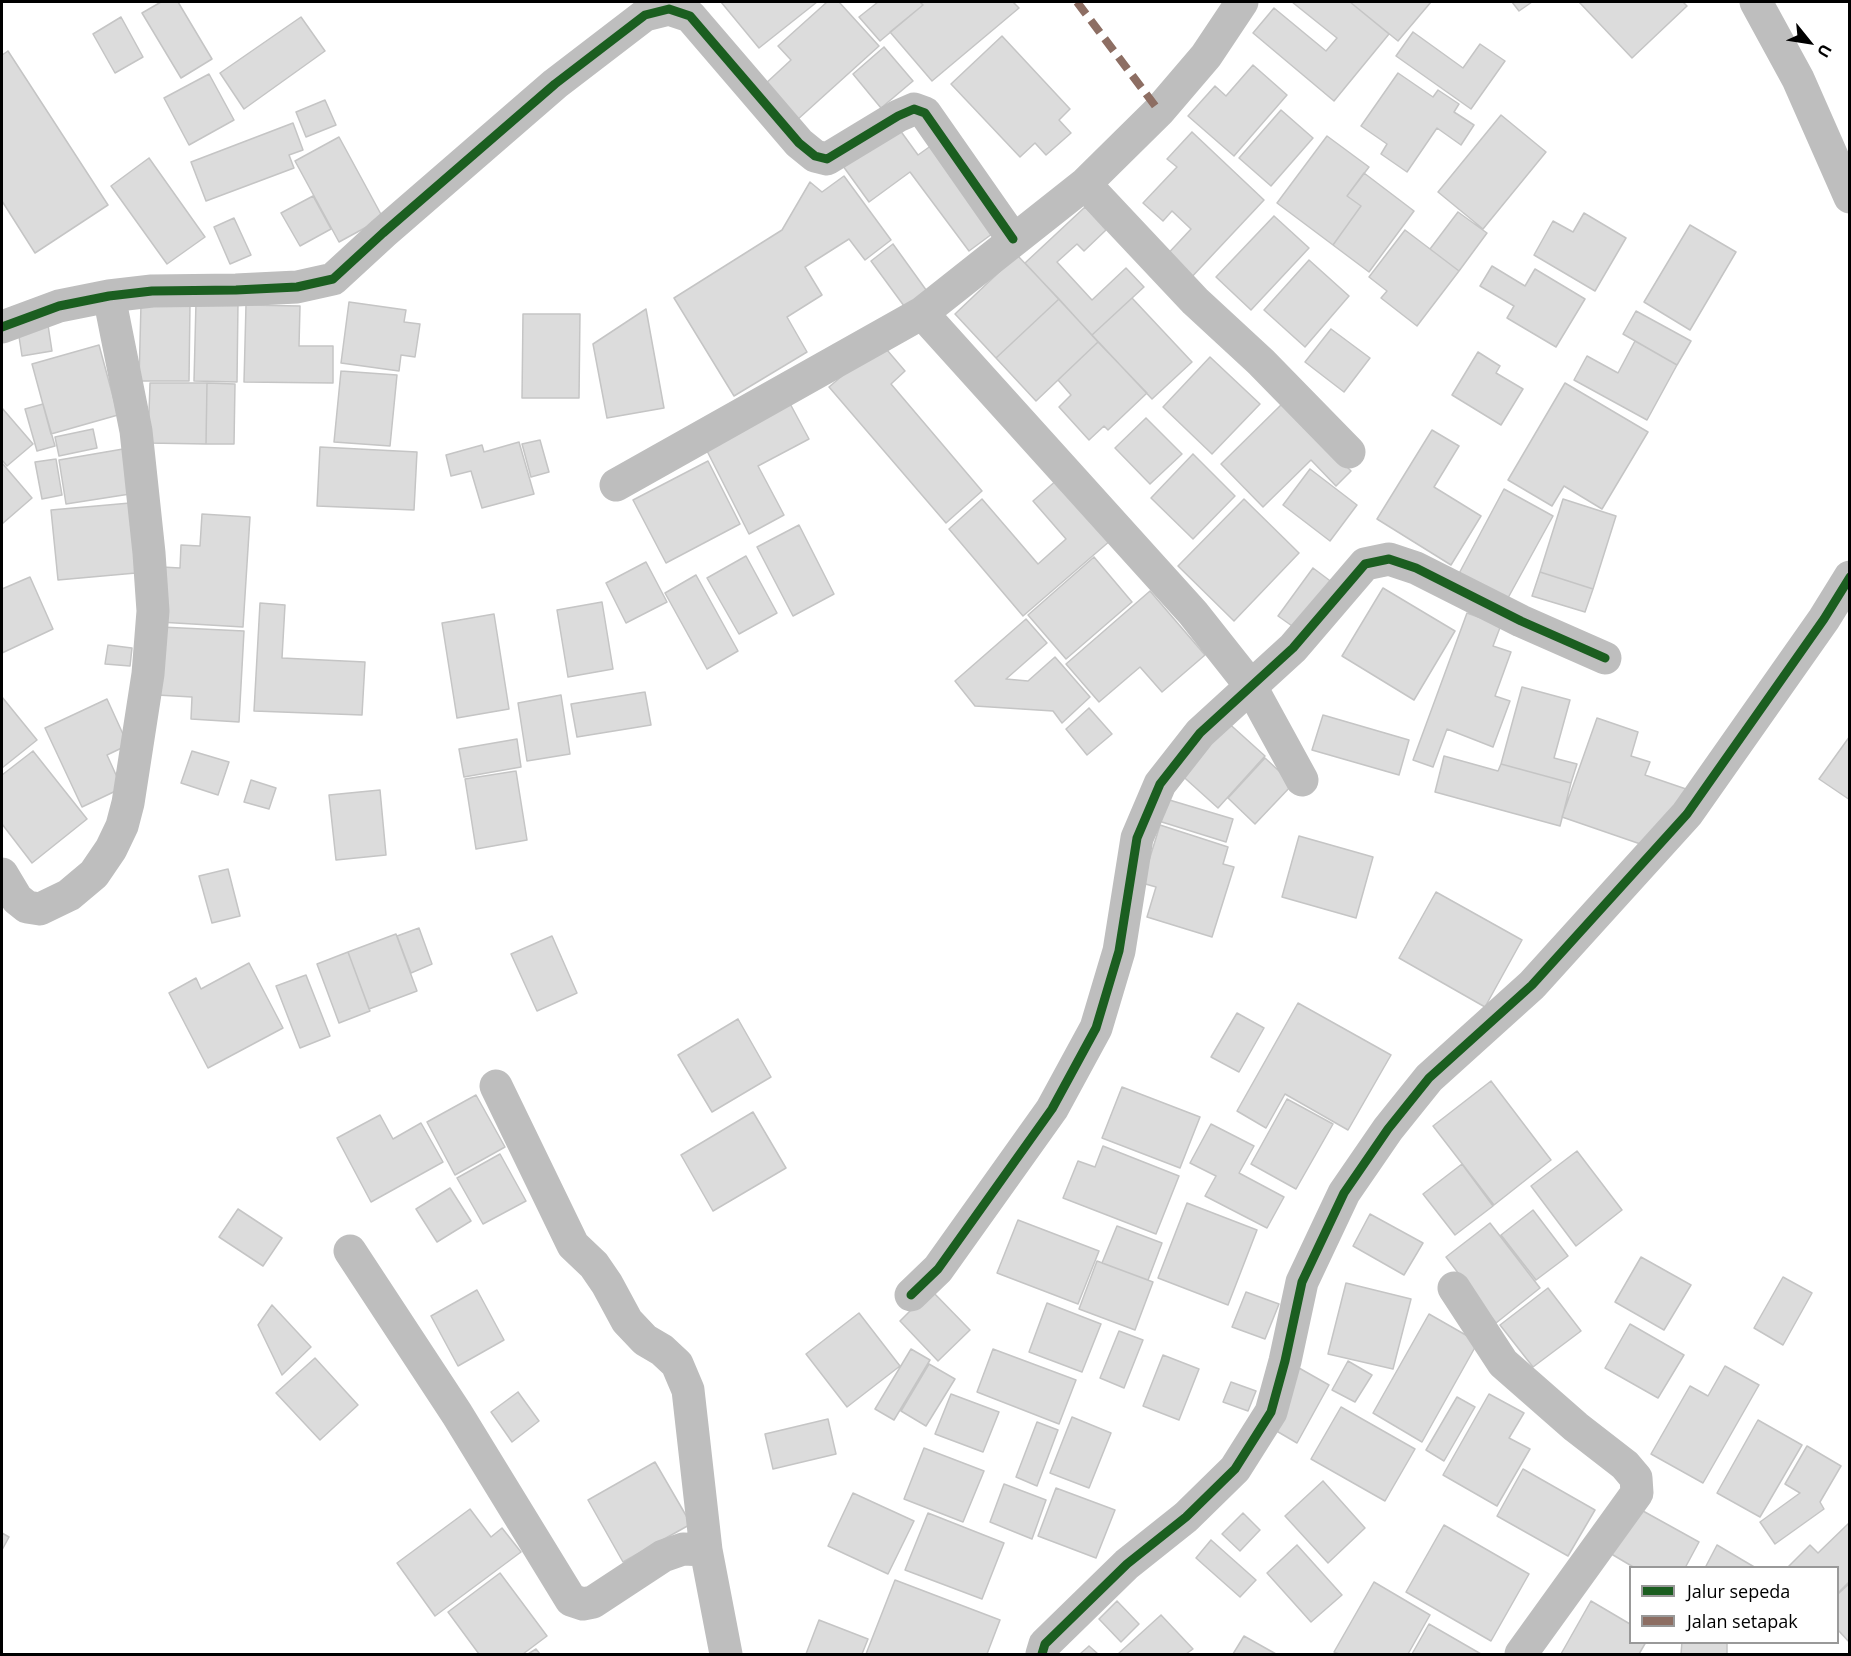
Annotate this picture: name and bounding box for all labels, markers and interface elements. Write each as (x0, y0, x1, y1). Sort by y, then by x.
north arrow (1779, 12, 1839, 72)
text: U (1812, 40, 1837, 62)
legend (1629, 1566, 1839, 1644)
text: Jalur sepeda (1687, 1579, 1790, 1603)
text: Jalan setapak (1687, 1609, 1798, 1633)

